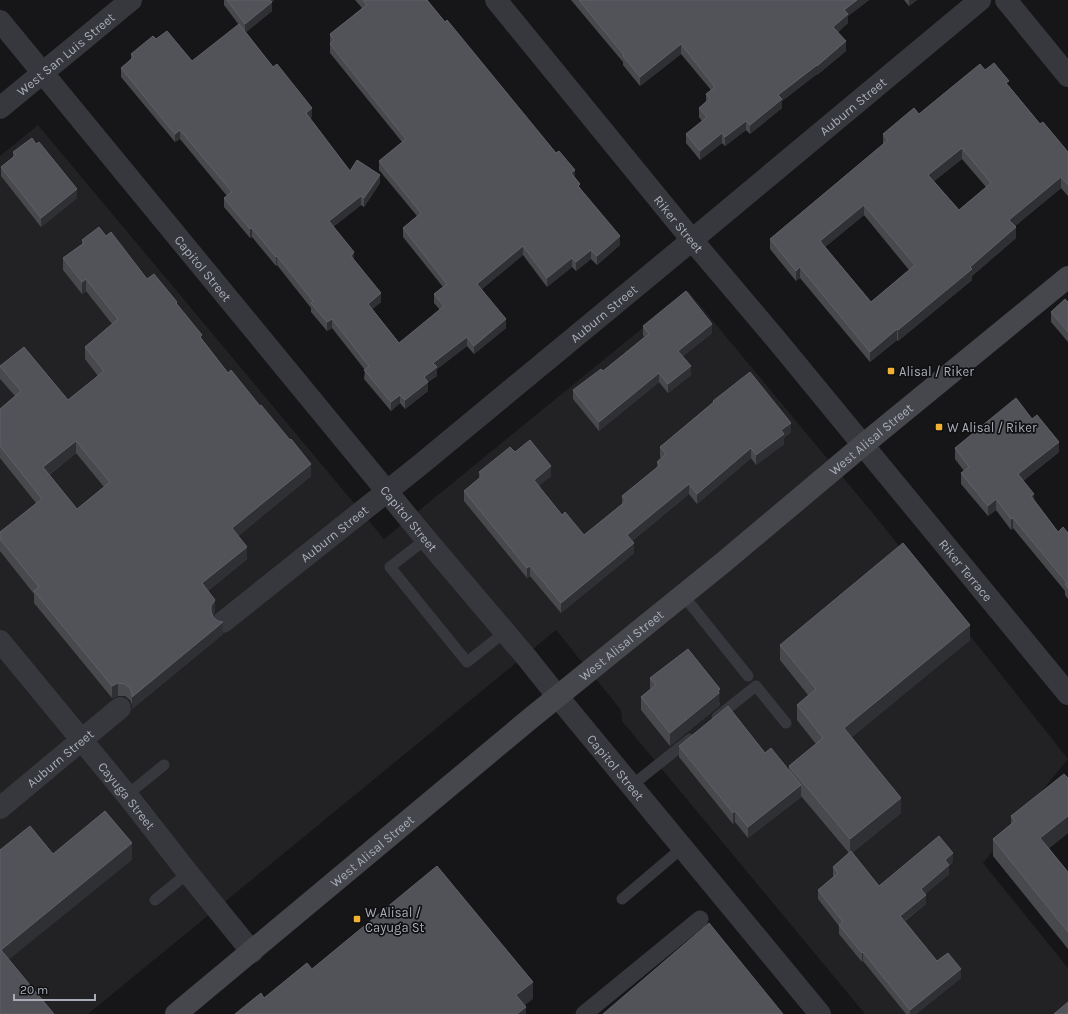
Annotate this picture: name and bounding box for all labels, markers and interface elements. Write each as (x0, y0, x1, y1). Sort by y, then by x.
street label: West San Luis Street (14, 9, 118, 99)
street label: Auburn Street (816, 74, 889, 138)
street label: Riker Street (651, 192, 707, 255)
street label: Capitol Street (172, 232, 235, 304)
street label: Auburn Street (567, 281, 640, 345)
place label: Alisal / Riker (899, 364, 974, 379)
marker: Alisal / Riker (886, 366, 896, 376)
street label: West Alisal Street (826, 400, 916, 478)
place label: W Alisal / Riker (947, 420, 1037, 435)
marker: W Alisal / Riker (934, 422, 944, 432)
street label: Capitol Street (378, 482, 441, 555)
street label: Auburn Street (297, 502, 371, 565)
street label: Riker Terrace (936, 536, 996, 604)
street label: West Alisal Street (576, 606, 666, 684)
street label: Auburn Street (24, 726, 96, 790)
street label: Capitol Street (584, 731, 648, 803)
street label: Cayuga Street (95, 759, 159, 832)
street label: West Alisal Street (327, 812, 417, 890)
place label: W Alisal / Cayuga St (365, 905, 424, 935)
marker: W Alisal / Cayuga St (352, 914, 362, 924)
scale bar (14, 976, 95, 1002)
text: 20 m (20, 983, 48, 997)

